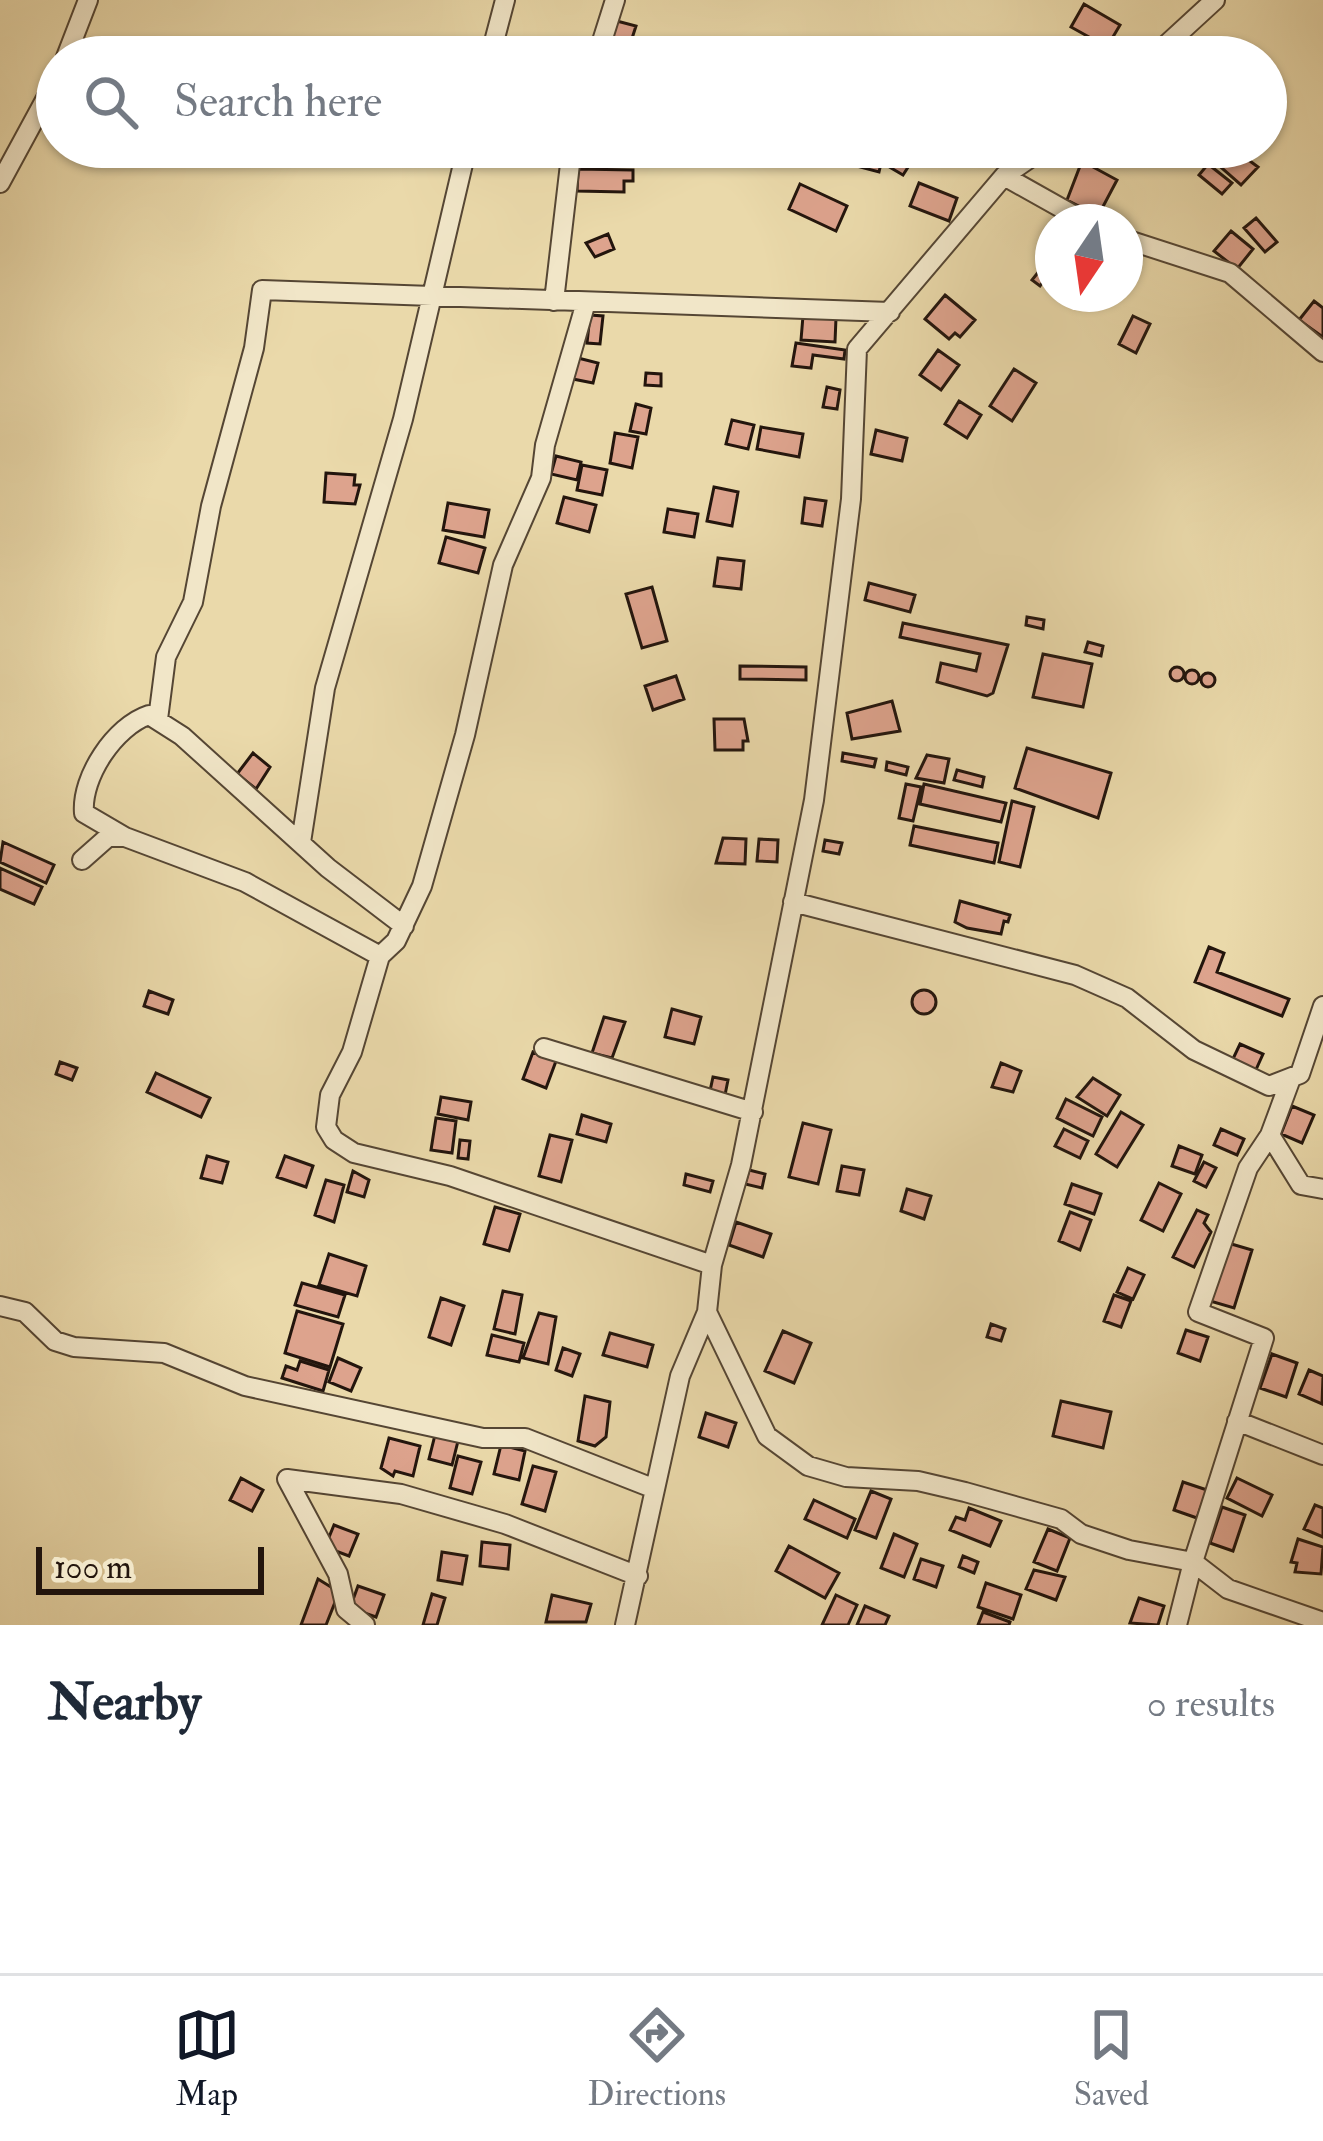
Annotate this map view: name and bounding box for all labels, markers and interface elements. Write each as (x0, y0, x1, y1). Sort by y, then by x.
search box (36, 36, 1287, 168)
icon: search (78, 69, 144, 135)
text: Search here (174, 74, 382, 130)
north arrow (1035, 204, 1143, 312)
scale bar (36, 1541, 264, 1594)
text: 100 m (54, 1547, 132, 1588)
text: Nearby (48, 1671, 201, 1735)
text: 0 results (1147, 1679, 1275, 1728)
tab: Map (174, 2002, 240, 2115)
tab: Directions (588, 2002, 726, 2115)
tab: Saved (1074, 2002, 1149, 2115)

